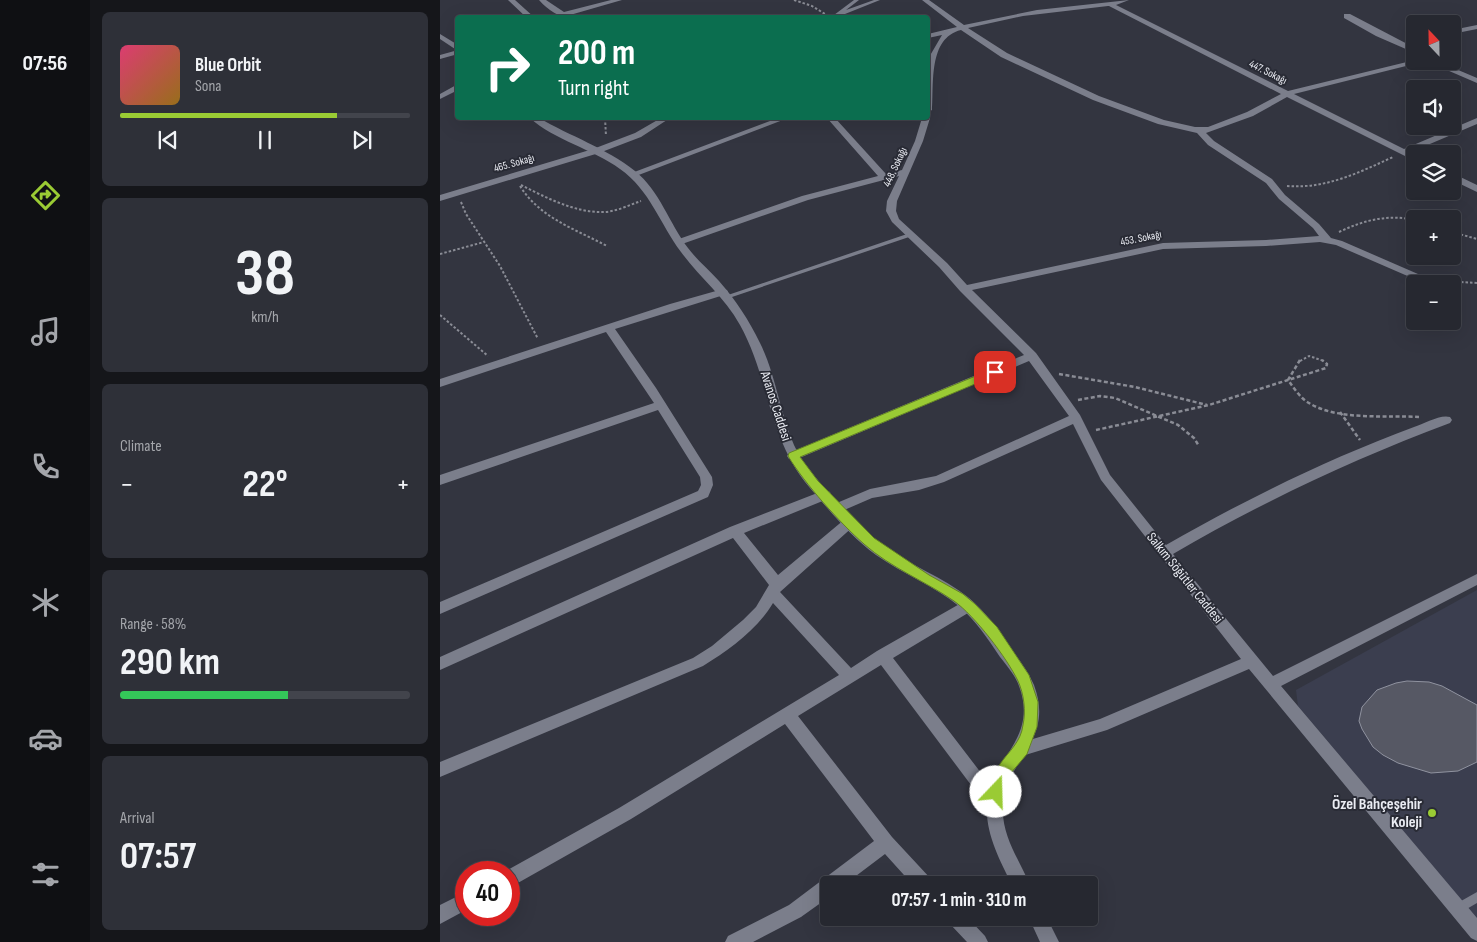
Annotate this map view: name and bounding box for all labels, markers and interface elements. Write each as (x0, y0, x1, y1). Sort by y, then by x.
north arrow (1406, 15, 1461, 70)
map controls (1406, 15, 1461, 330)
text: 200 m (558, 32, 635, 75)
icon: right (475, 35, 540, 100)
text: 07:56 (23, 50, 67, 77)
text: Blue Orbit (195, 54, 261, 77)
street label: 447. Sokağı (1247, 57, 1289, 87)
text: Turn right (558, 75, 629, 102)
text: Sona (195, 77, 222, 96)
button: sound (1406, 80, 1461, 135)
icon: previous (154, 126, 182, 154)
icon: pause (251, 126, 279, 154)
icon: next (348, 126, 376, 154)
street label: 448. Sokağı (880, 145, 910, 189)
button: layers (1406, 145, 1461, 200)
street label: 465. Sokağı (492, 151, 536, 175)
icon: directions (28, 178, 63, 213)
button: + (1406, 210, 1461, 265)
street label: 453. Sokağı (1119, 228, 1163, 248)
text: 38 (235, 236, 295, 314)
button: − (1406, 275, 1461, 330)
text: km/h (251, 308, 279, 327)
icon: music (28, 314, 63, 349)
pin (974, 351, 1016, 393)
icon: arrive (981, 358, 1009, 386)
street label: Avanos Caddesi (756, 368, 795, 443)
text: Climate (120, 437, 162, 456)
icon: phone (28, 449, 63, 484)
text: 22° (242, 462, 288, 507)
text: − (120, 468, 134, 501)
text: + (396, 468, 410, 501)
street label: Salkım Söğütler Caddesi (1143, 529, 1227, 627)
icon: climate (28, 585, 63, 620)
text: Range · 58% (120, 615, 186, 634)
text: 290 km (120, 640, 220, 685)
icon: car (28, 721, 63, 756)
position arrow (969, 765, 1021, 817)
place label: Özel Bahçeşehir Koleji (1332, 795, 1422, 832)
marker: Özel Bahçeşehir Koleji (1426, 807, 1438, 819)
text: Arrival (120, 809, 154, 828)
text: 07:57 (120, 834, 196, 879)
icon: filters (28, 857, 63, 892)
speed limit sign: 40 (455, 861, 520, 926)
text: 07:57 · 1 min · 310 m (892, 889, 1026, 912)

